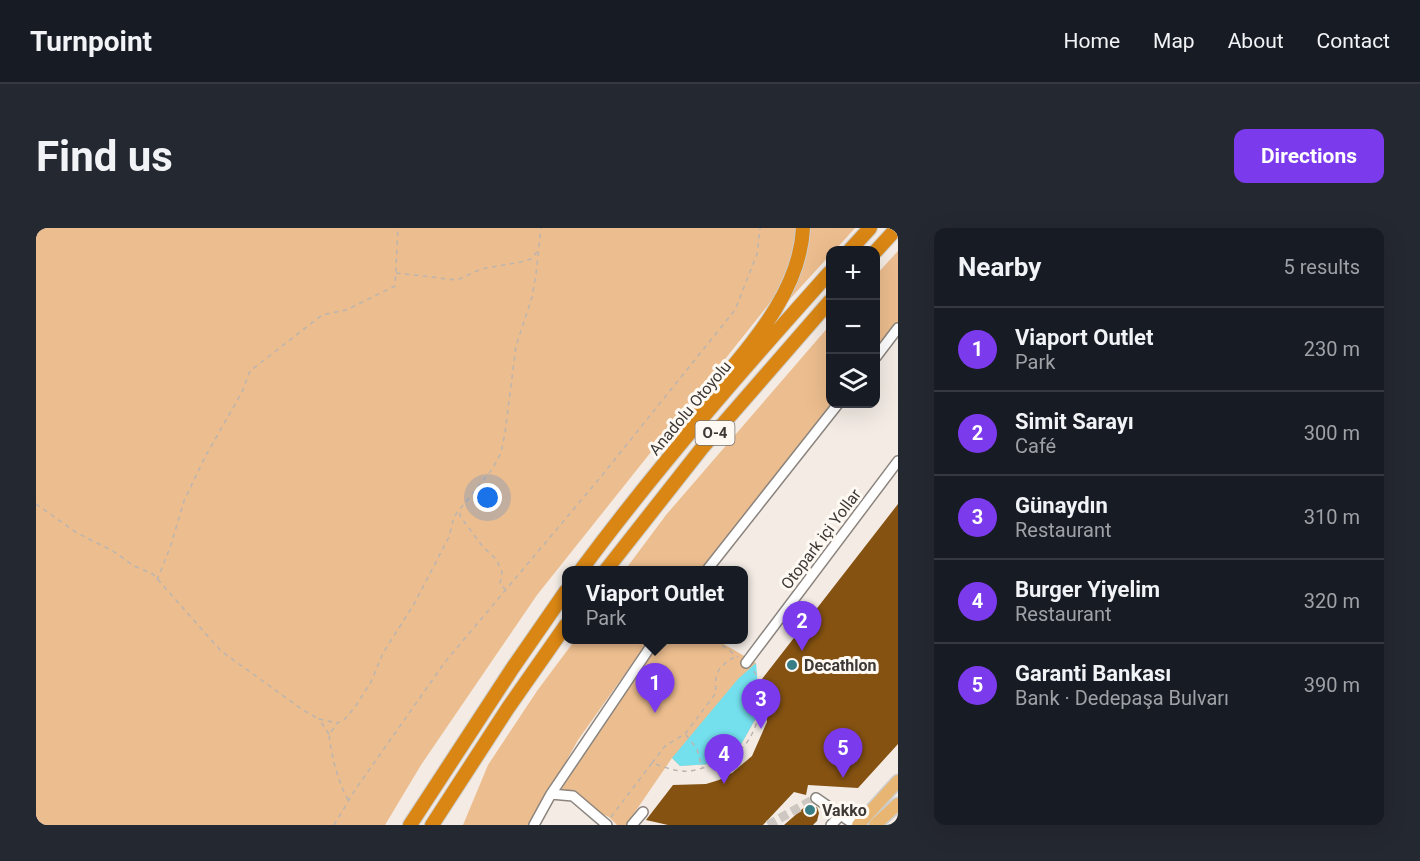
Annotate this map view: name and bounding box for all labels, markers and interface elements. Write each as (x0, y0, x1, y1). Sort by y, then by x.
text: Turnpoint (30, 25, 152, 58)
text: Home (1064, 29, 1120, 53)
text: Map (1153, 29, 1195, 53)
text: About (1228, 29, 1284, 53)
text: Contact (1317, 29, 1390, 53)
button: Directions (1234, 129, 1384, 183)
text: Find us (36, 132, 173, 181)
map controls (826, 246, 880, 408)
button: + (826, 246, 880, 300)
text: Nearby (958, 252, 1041, 282)
text: 5 results (1284, 255, 1360, 279)
button: − (826, 300, 880, 354)
text: Viaport Outlet (1015, 325, 1153, 350)
text: 1 (972, 337, 983, 361)
text: 230 m (1304, 337, 1360, 361)
text: Park (1015, 350, 1055, 374)
button: layers (826, 354, 880, 408)
street label: Anadolu Otoyolu (645, 357, 735, 459)
text: Simit Sarayı (1015, 409, 1134, 434)
road number: O-4 (696, 421, 734, 445)
text: 2 (972, 421, 983, 445)
text: 300 m (1304, 421, 1360, 445)
text: Café (1015, 434, 1056, 458)
your location (473, 483, 502, 512)
street label: Otopark içi Yollar (777, 485, 865, 593)
text: Günaydın (1015, 493, 1108, 518)
text: 3 (972, 505, 983, 529)
text: 310 m (1304, 505, 1360, 529)
text: Restaurant (1015, 518, 1112, 542)
popup (562, 566, 748, 644)
text: Burger Yiyelim (1015, 577, 1160, 602)
text: Viaport Outlet (586, 581, 724, 606)
text: 4 (972, 589, 983, 613)
text: 320 m (1304, 589, 1360, 613)
pin: 2 (782, 602, 822, 651)
text: Restaurant (1015, 602, 1112, 626)
text: Park (586, 606, 626, 630)
place label: Decathlon (804, 656, 877, 675)
marker: Decathlon (785, 658, 799, 672)
text: Garanti Bankası (1015, 661, 1171, 686)
pin: 1 (636, 664, 674, 713)
text: 5 (972, 673, 983, 697)
text: 390 m (1304, 673, 1360, 697)
pin: 3 (742, 680, 780, 729)
text: Bank · Dedepaşa Bulvarı (1015, 686, 1229, 710)
pin: 5 (824, 728, 862, 778)
pin: 4 (704, 734, 744, 784)
place label: Vakko (822, 801, 867, 820)
marker: Vakko (803, 803, 817, 817)

